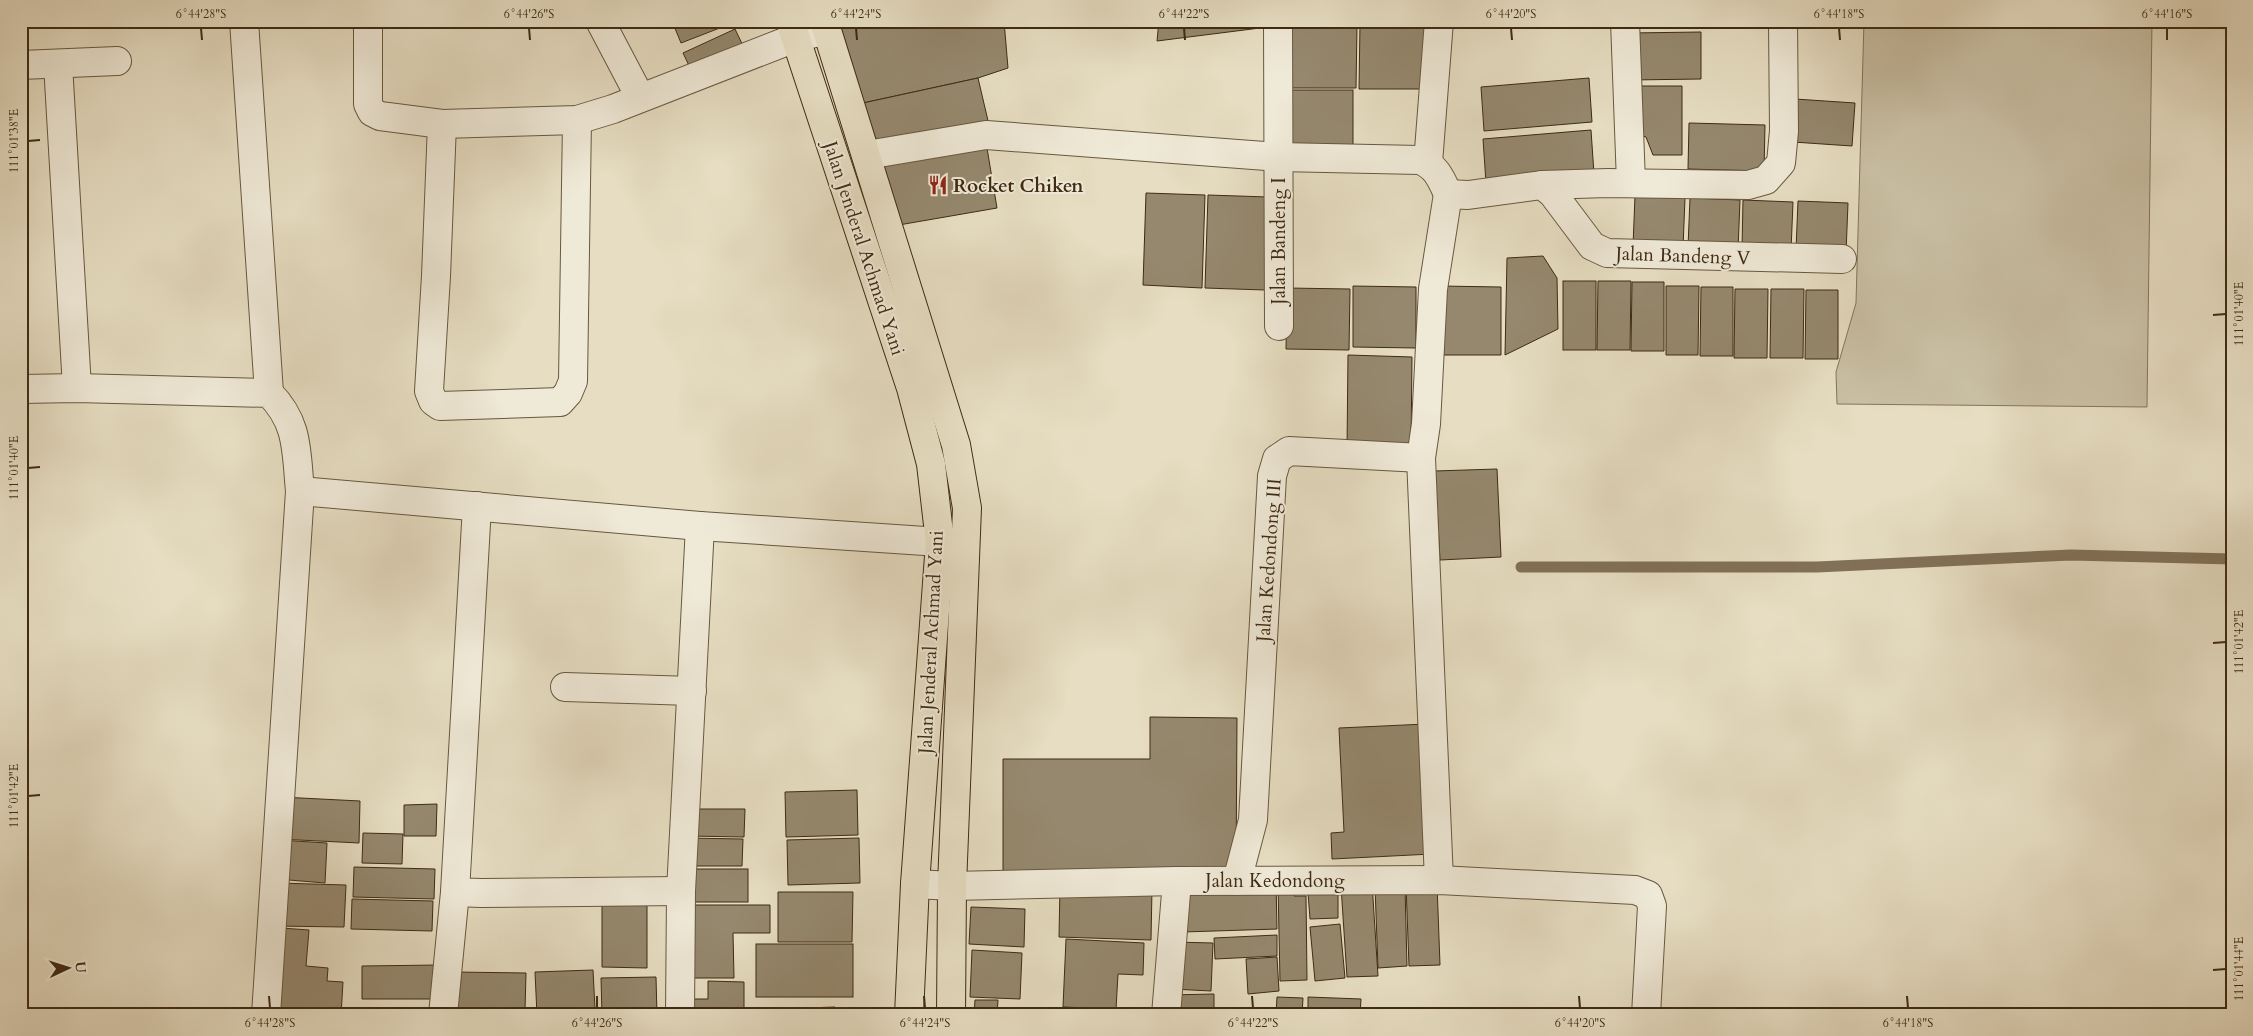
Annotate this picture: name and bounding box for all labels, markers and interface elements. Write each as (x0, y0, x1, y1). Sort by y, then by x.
text: 6°44'28"S (176, 6, 226, 22)
text: 6°44'26"S (504, 6, 554, 22)
text: 6°44'24"S (831, 6, 881, 22)
text: 6°44'22"S (1159, 6, 1209, 22)
text: 6°44'20"S (1486, 6, 1536, 22)
text: 6°44'18"S (1814, 6, 1864, 22)
text: 6°44'16"S (2142, 6, 2192, 22)
text: 111°01'38"E (6, 109, 22, 173)
street label: Jalan Jenderal Achmad Yani (816, 135, 911, 359)
place label: Rocket Chiken (953, 173, 1084, 199)
restaurant icon: Rocket Chiken (927, 174, 949, 196)
street label: Jalan Bandeng I (1266, 177, 1292, 308)
street label: Jalan Bandeng V (1612, 241, 1751, 271)
text: 111°01'40"E (2231, 282, 2247, 346)
text: 111°01'40"E (6, 436, 22, 500)
street label: Jalan Kedondong III (1250, 477, 1288, 646)
street label: Jalan Jenderal Achmad Yani (912, 530, 950, 758)
text: 111°01'42"E (2231, 610, 2247, 674)
text: 111°01'42"E (6, 764, 22, 828)
street label: Jalan Kedondong (1202, 868, 1345, 894)
text: 111°01'44"E (2231, 937, 2247, 1001)
north arrow (42, 944, 92, 994)
text: U (71, 961, 90, 974)
text: 6°44'28"S (245, 1015, 295, 1031)
text: 6°44'26"S (572, 1015, 622, 1031)
text: 6°44'24"S (900, 1015, 950, 1031)
text: 6°44'22"S (1228, 1015, 1278, 1031)
text: 6°44'20"S (1555, 1015, 1605, 1031)
text: 6°44'18"S (1883, 1015, 1933, 1031)

